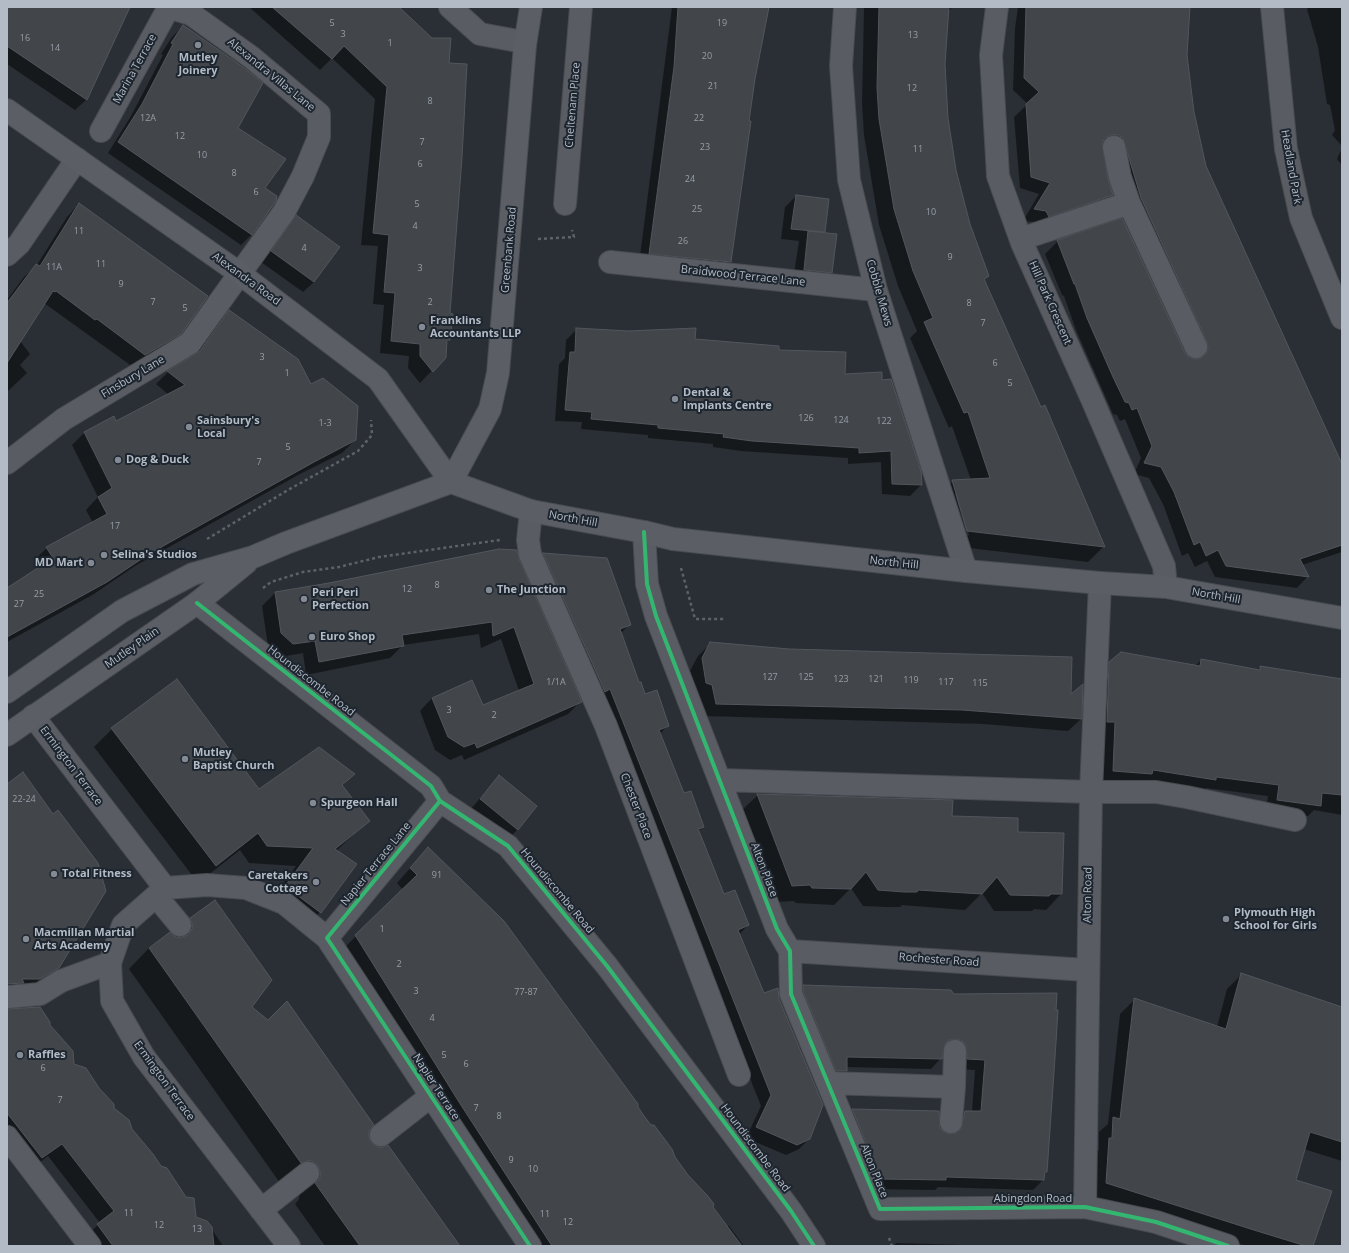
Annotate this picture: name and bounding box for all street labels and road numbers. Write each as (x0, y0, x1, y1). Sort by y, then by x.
street label: Marina Terrace (110, 32, 160, 106)
street label: Alexandra Villas Lane (225, 36, 317, 114)
street label: Cheltenam Place (563, 62, 583, 148)
street label: Headland Park (1278, 129, 1304, 205)
street label: Greenbank Road (499, 207, 519, 293)
street label: Alexandra Road (209, 250, 283, 308)
street label: Cobble Mews (863, 258, 895, 328)
street label: Hill Park Crescent (1026, 259, 1074, 347)
street label: Braidwood Terrace Lane (680, 263, 806, 289)
street label: Finsbury Lane (99, 353, 167, 401)
street label: North Hill (548, 508, 598, 530)
street label: North Hill (869, 554, 919, 572)
street label: North Hill (1191, 585, 1241, 607)
street label: Mutley Plain (102, 625, 162, 671)
street label: Houndiscombe Road (265, 643, 357, 719)
street label: Ermington Terrace (37, 724, 105, 808)
street label: Chester Place (617, 771, 655, 841)
street label: Napier Terrace Lane (338, 819, 414, 909)
street label: Alton Place (748, 841, 780, 899)
street label: Houndiscombe Road (518, 846, 596, 936)
street label: Alton Road (1081, 867, 1095, 923)
street label: Rochester Road (898, 951, 980, 969)
street label: Ermington Terrace (131, 1039, 197, 1123)
street label: Napier Terrace (410, 1051, 462, 1123)
street label: Houndiscombe Road (718, 1101, 792, 1195)
street label: Alton Place (857, 1142, 891, 1200)
street label: Abingdon Road (994, 1192, 1072, 1206)

